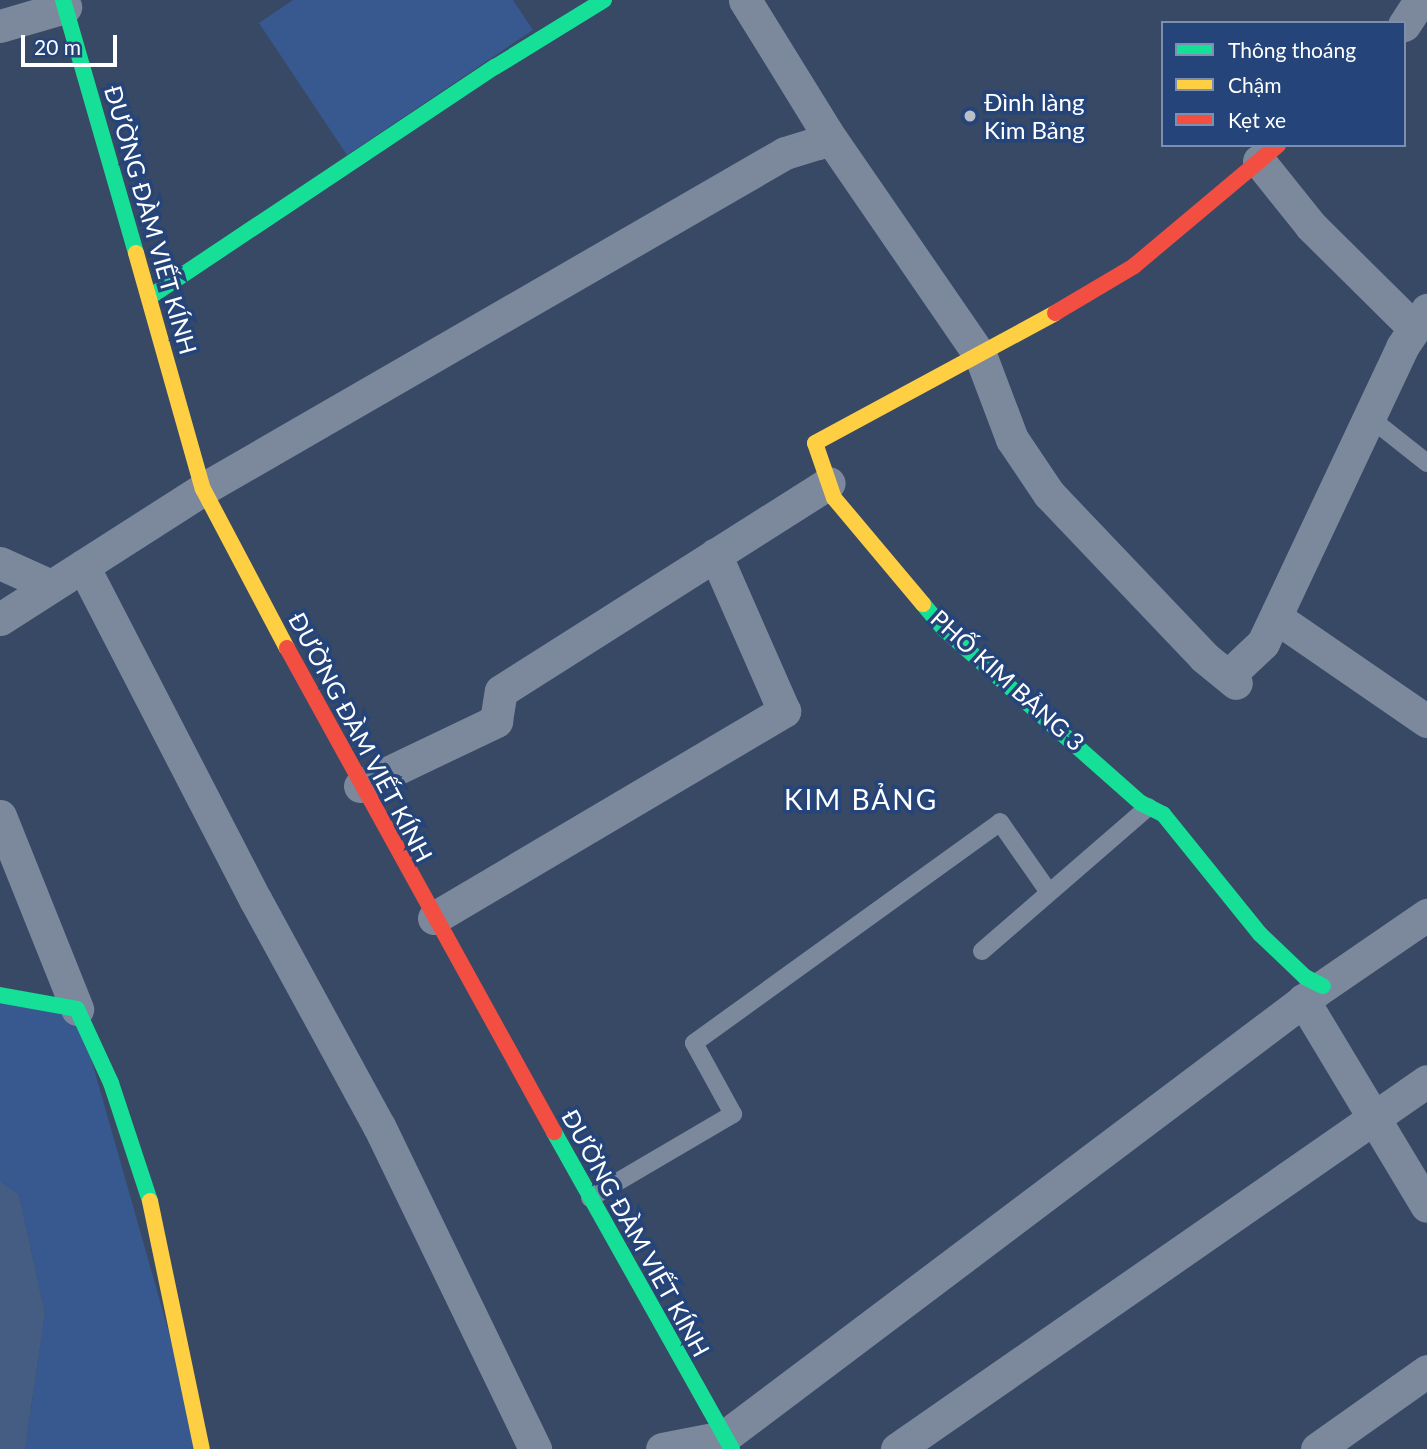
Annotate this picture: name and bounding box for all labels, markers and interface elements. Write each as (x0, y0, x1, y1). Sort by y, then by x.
scale bar (24, 21, 121, 65)
legend (1161, 21, 1406, 147)
text: 20 m (34, 34, 81, 59)
text: Thông thoáng (1228, 37, 1356, 62)
text: Chậm (1228, 72, 1281, 97)
street label: ĐƯỜNG ĐÀM VIẾT KÍNH (99, 82, 203, 358)
place label: Đình làng Kim Bảng (984, 88, 1085, 144)
text: Kẹt xe (1228, 107, 1286, 132)
marker: Đình làng Kim Bảng (962, 108, 978, 124)
street label: PHỐ KIM BẢNG 3 (925, 604, 1091, 756)
street label: ĐƯỜNG ĐÀM VIẾT KÍNH (283, 607, 439, 867)
district label: KIM BẢNG (785, 782, 937, 816)
street label: ĐƯỜNG ĐÀM VIẾT KÍNH (556, 1104, 716, 1362)

